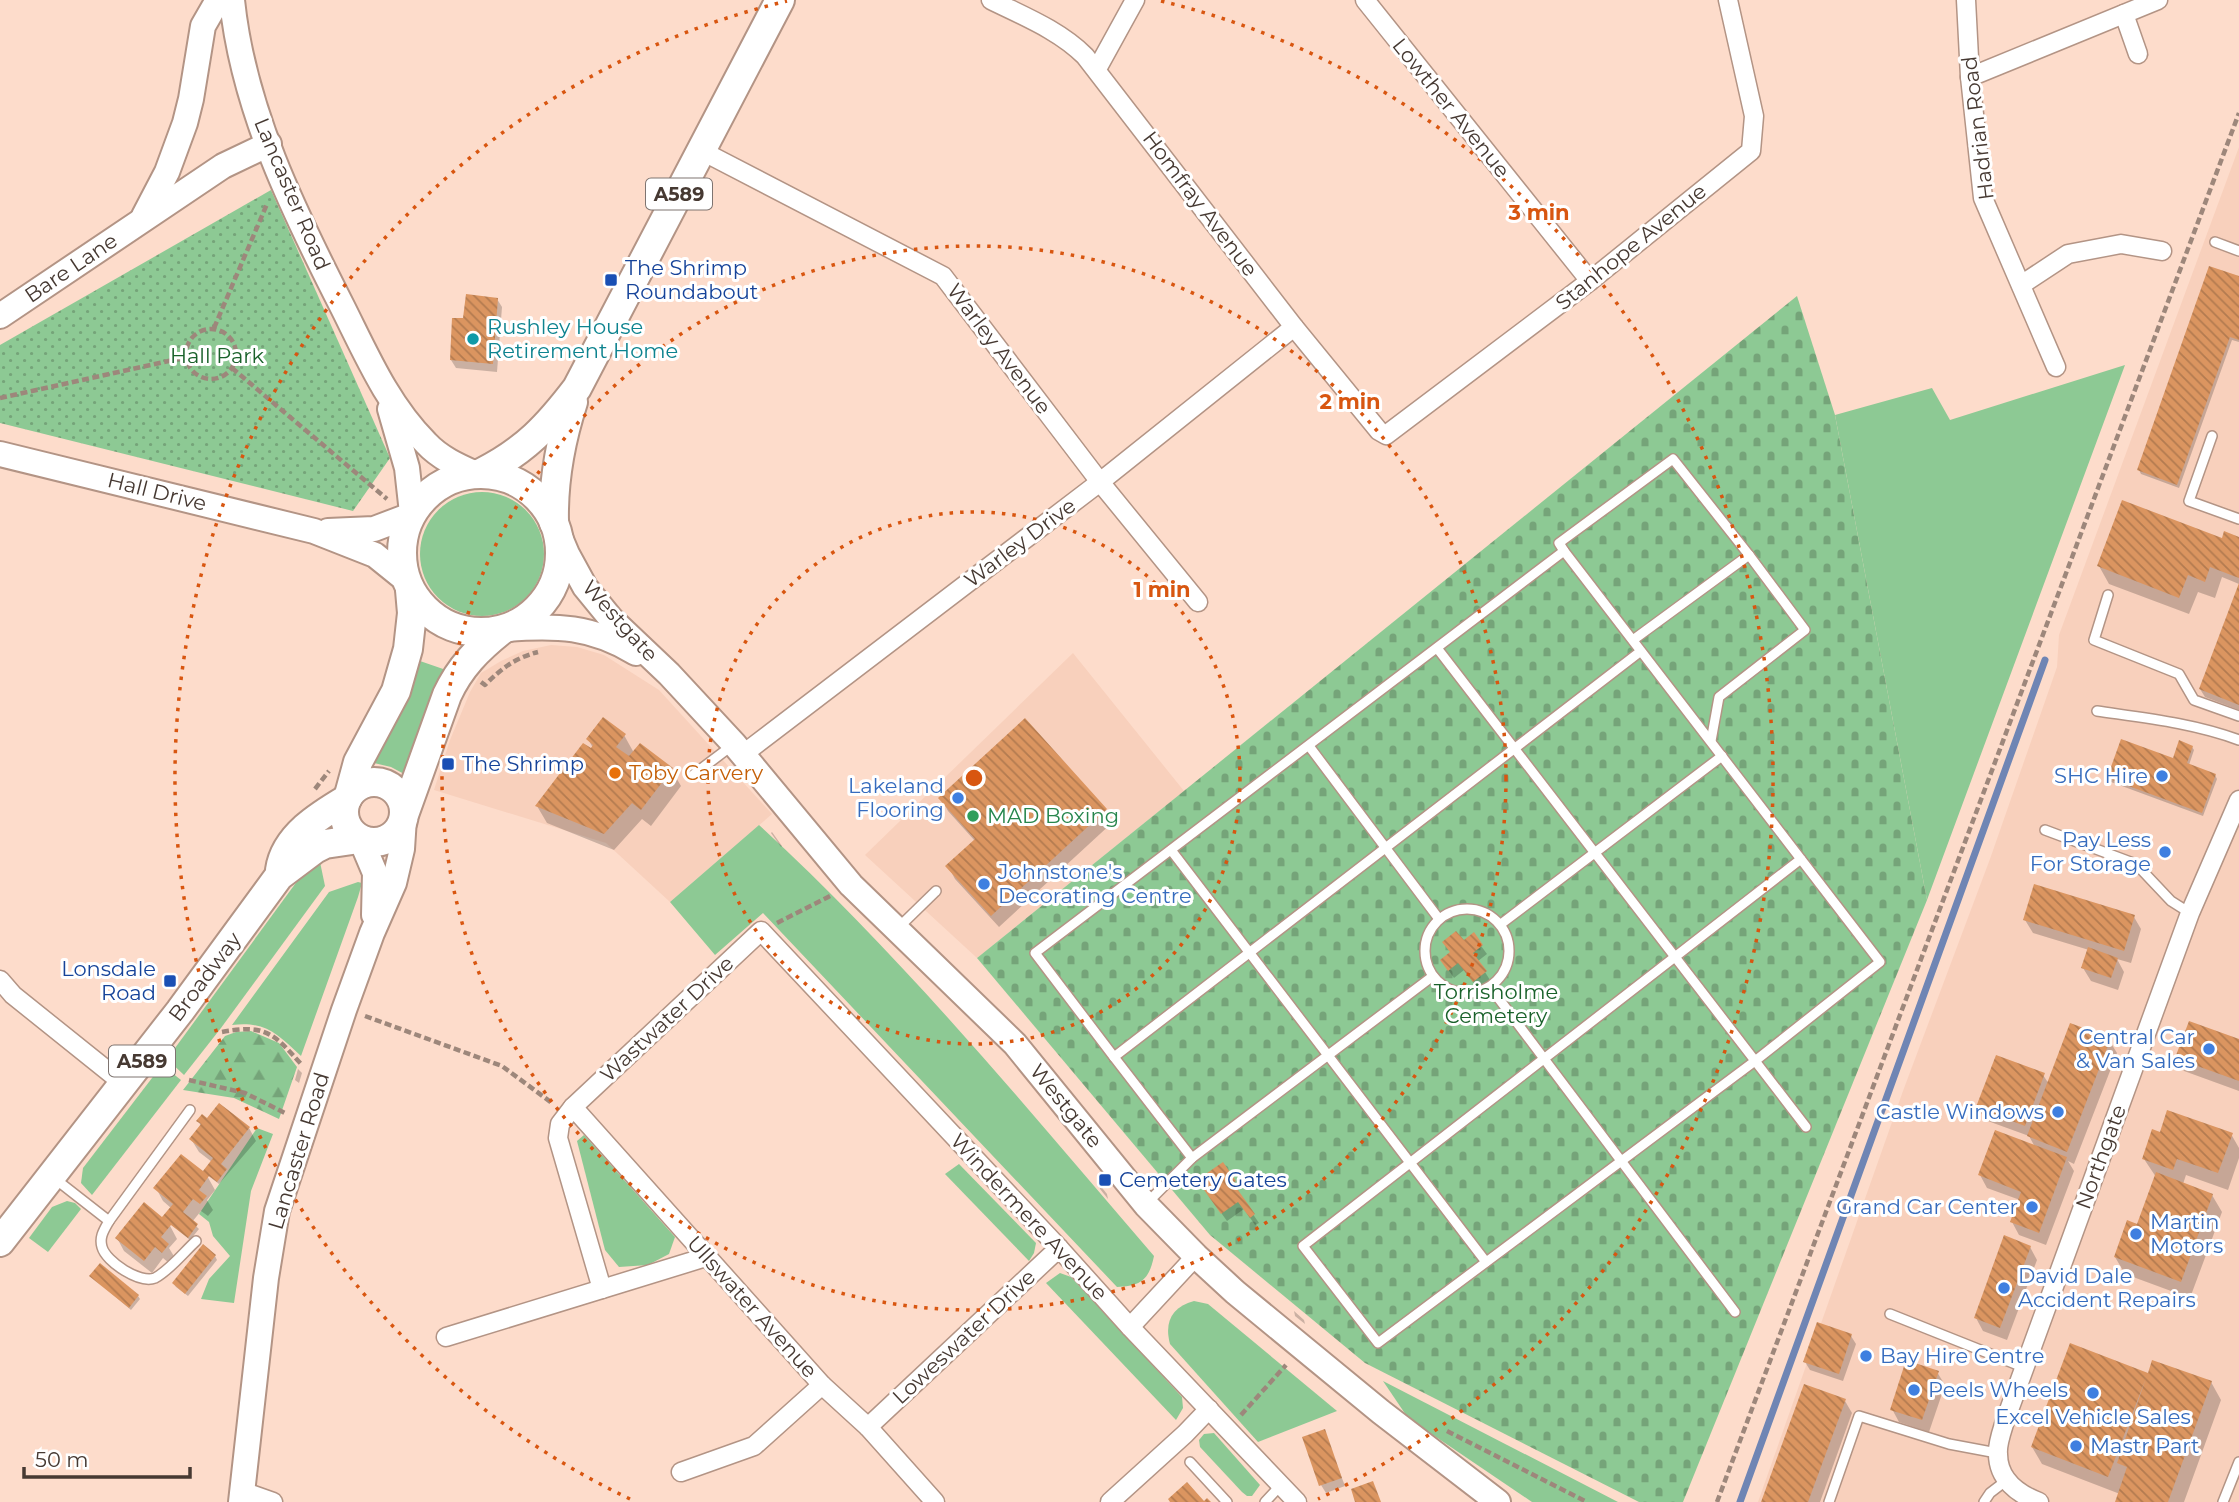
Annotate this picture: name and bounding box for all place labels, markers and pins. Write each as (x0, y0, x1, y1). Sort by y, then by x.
place label: The Shrimp Roundabout (625, 255, 758, 304)
marker: The Shrimp Roundabout (603, 272, 619, 288)
place label: Rushley House Retirement Home (487, 314, 678, 363)
marker: Rushley House Retirement Home (465, 331, 481, 347)
place label: The Shrimp (462, 751, 584, 776)
marker: The Shrimp (440, 756, 456, 772)
place label: Toby Carvery (629, 760, 764, 785)
place label: SHC Hire (2054, 763, 2148, 788)
marker: Toby Carvery (607, 765, 623, 781)
centre of rings (962, 766, 986, 790)
marker: SHC Hire (2154, 768, 2170, 784)
place label: Lakeland Flooring (848, 773, 944, 822)
marker: Lakeland Flooring (950, 790, 966, 806)
place label: MAD Boxing (987, 803, 1119, 828)
marker: MAD Boxing (965, 808, 981, 824)
place label: Pay Less For Storage (2030, 827, 2151, 876)
marker: Pay Less For Storage (2157, 844, 2173, 860)
place label: Johnstone's Decorating Centre (997, 859, 1192, 908)
marker: Johnstone's Decorating Centre (976, 876, 992, 892)
place label: Lonsdale Road (61, 956, 156, 1005)
marker: Lonsdale Road (162, 973, 178, 989)
place label: Central Car & Van Sales (2076, 1024, 2195, 1073)
marker: Central Car & Van Sales (2201, 1041, 2217, 1057)
place label: Castle Windows (1876, 1099, 2044, 1124)
marker: Castle Windows (2050, 1104, 2066, 1120)
place label: Cemetery Gates (1119, 1167, 1287, 1192)
marker: Cemetery Gates (1097, 1172, 1113, 1188)
place label: Grand Car Center (1836, 1194, 2018, 1219)
marker: Grand Car Center (2024, 1199, 2040, 1215)
place label: Martin Motors (2150, 1209, 2223, 1258)
marker: Martin Motors (2128, 1226, 2144, 1242)
place label: David Dale Accident Repairs (2018, 1263, 2196, 1312)
marker: David Dale Accident Repairs (1996, 1280, 2012, 1296)
place label: Bay Hire Centre (1880, 1343, 2044, 1368)
marker: Bay Hire Centre (1858, 1348, 1874, 1364)
place label: Peels Wheels (1928, 1377, 2068, 1402)
marker: Peels Wheels (1906, 1382, 1922, 1398)
marker: Excel Vehicle Sales (2085, 1385, 2101, 1401)
place label: Excel Vehicle Sales (1995, 1404, 2191, 1429)
place label: Mastr Part (2090, 1433, 2200, 1458)
marker: Mastr Part (2068, 1438, 2084, 1454)

